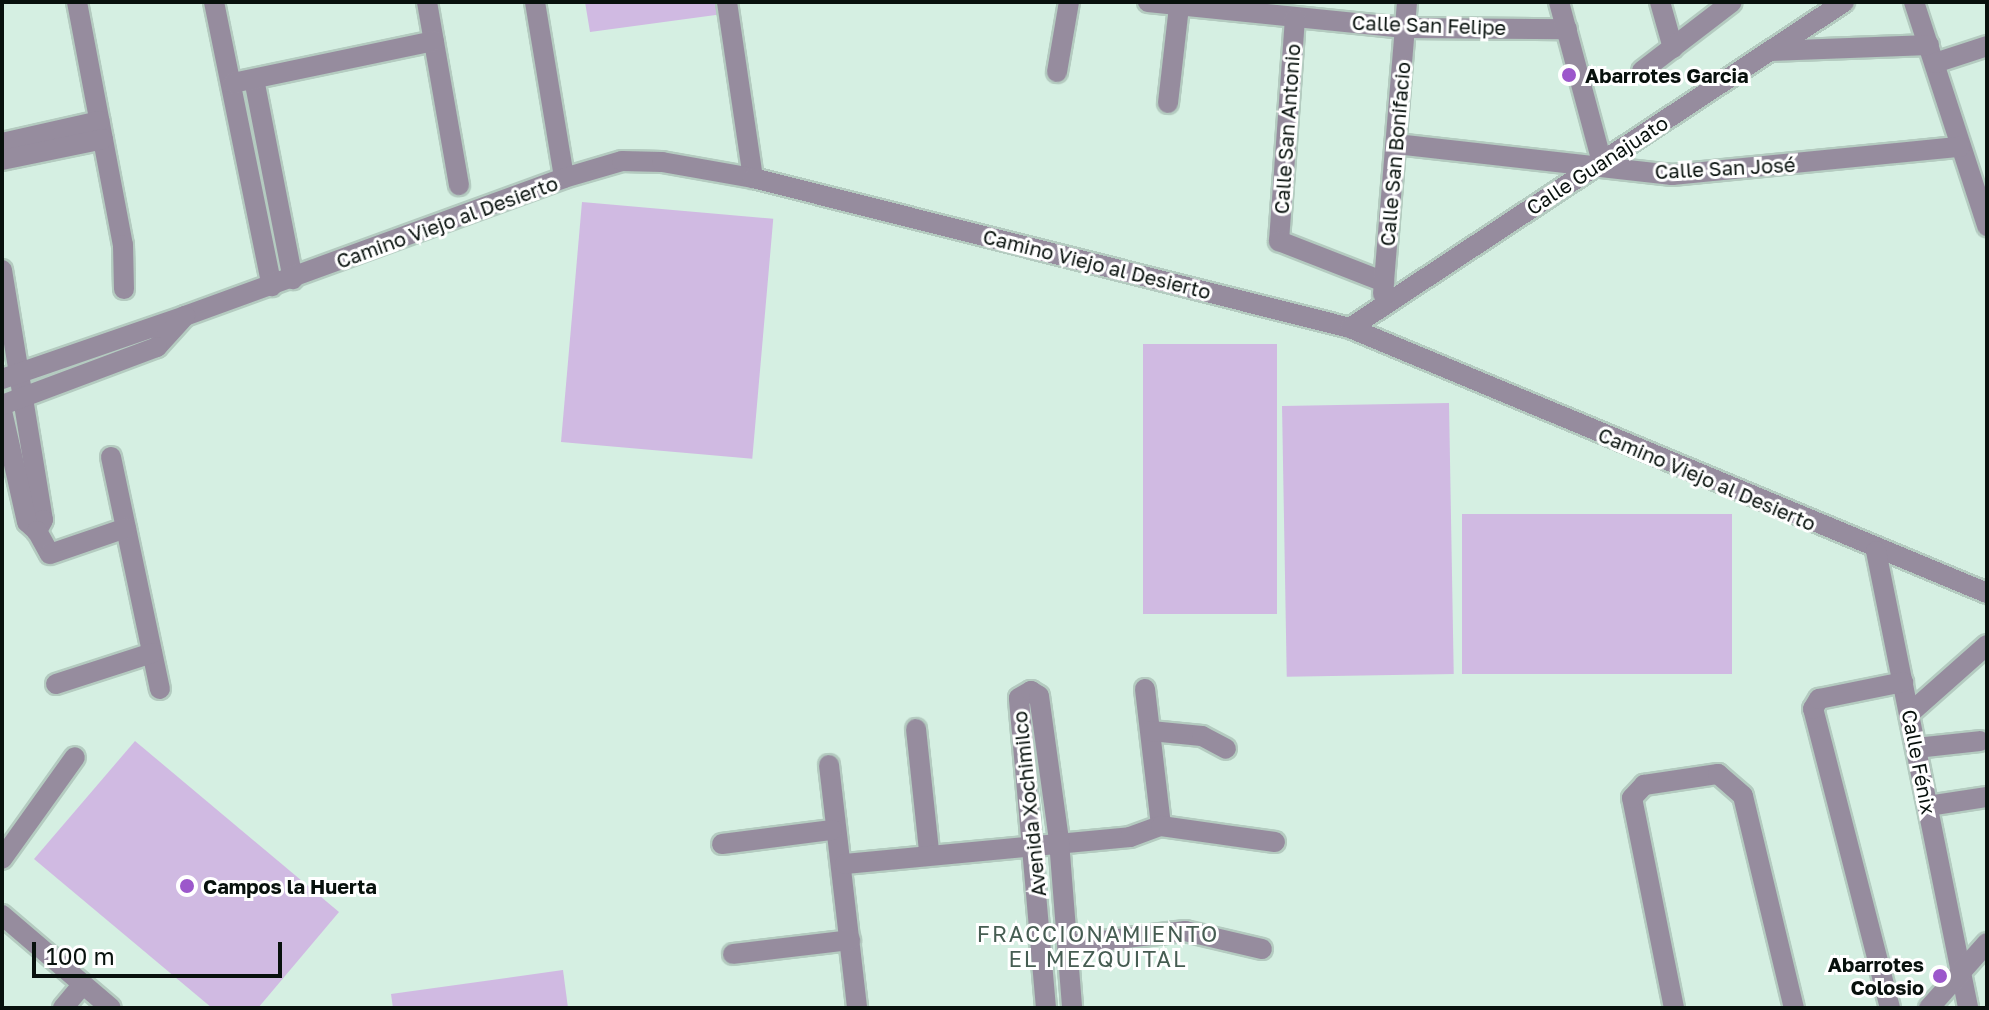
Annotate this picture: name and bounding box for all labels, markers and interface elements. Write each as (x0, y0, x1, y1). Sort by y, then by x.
street label: Calle San Felipe (1351, 10, 1507, 40)
street label: Calle San Antonio (1269, 43, 1305, 215)
street label: Calle San Bonifacio (1375, 61, 1415, 247)
place label: Abarrotes Garcia (1585, 63, 1749, 87)
marker: Abarrotes Garcia (1560, 66, 1578, 84)
street label: Calle Guanajuato (1522, 110, 1672, 220)
street label: Calle San José (1654, 152, 1796, 184)
street label: Camino Viejo al Desierto (333, 171, 561, 273)
street label: Camino Viejo al Desierto (981, 224, 1213, 304)
street label: Camino Viejo al Desierto (1595, 422, 1819, 536)
street label: Calle Fénix (1897, 708, 1941, 816)
street label: Avenida Xochimilco (1007, 710, 1051, 898)
place label: Campos la Huerta (203, 874, 377, 898)
marker: Campos la Huerta (178, 877, 196, 895)
district label: FRACCIONAMIENTO EL MEZQUITAL (977, 920, 1219, 972)
scale bar (36, 926, 286, 976)
text: 100 m (46, 941, 115, 970)
place label: Abarrotes Colosio (1828, 952, 1924, 999)
marker: Abarrotes Colosio (1931, 967, 1949, 985)

